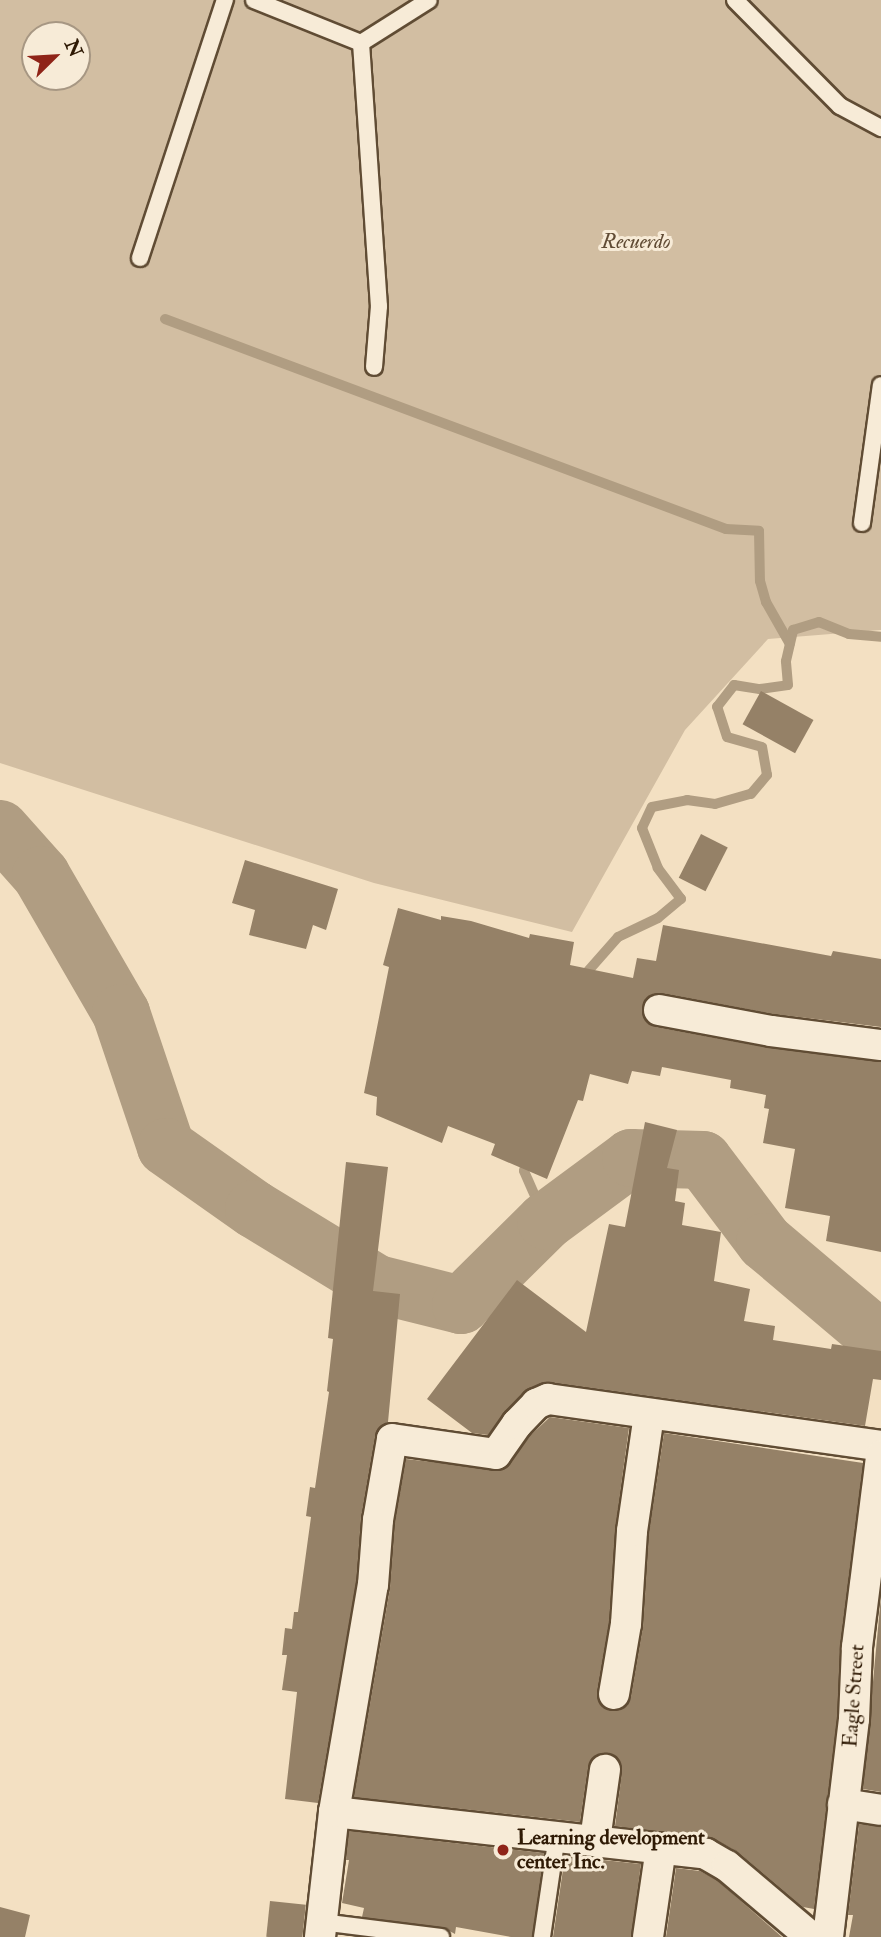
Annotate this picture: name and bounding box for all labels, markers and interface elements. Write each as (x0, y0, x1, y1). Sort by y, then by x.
north arrow (21, 21, 91, 91)
text: N (59, 36, 88, 61)
park label: Recuerdo (601, 229, 671, 255)
street label: Eagle Street (838, 1644, 870, 1748)
place label: Learning development center Inc. (517, 1825, 705, 1875)
marker: Learning development center Inc. (495, 1842, 511, 1858)

